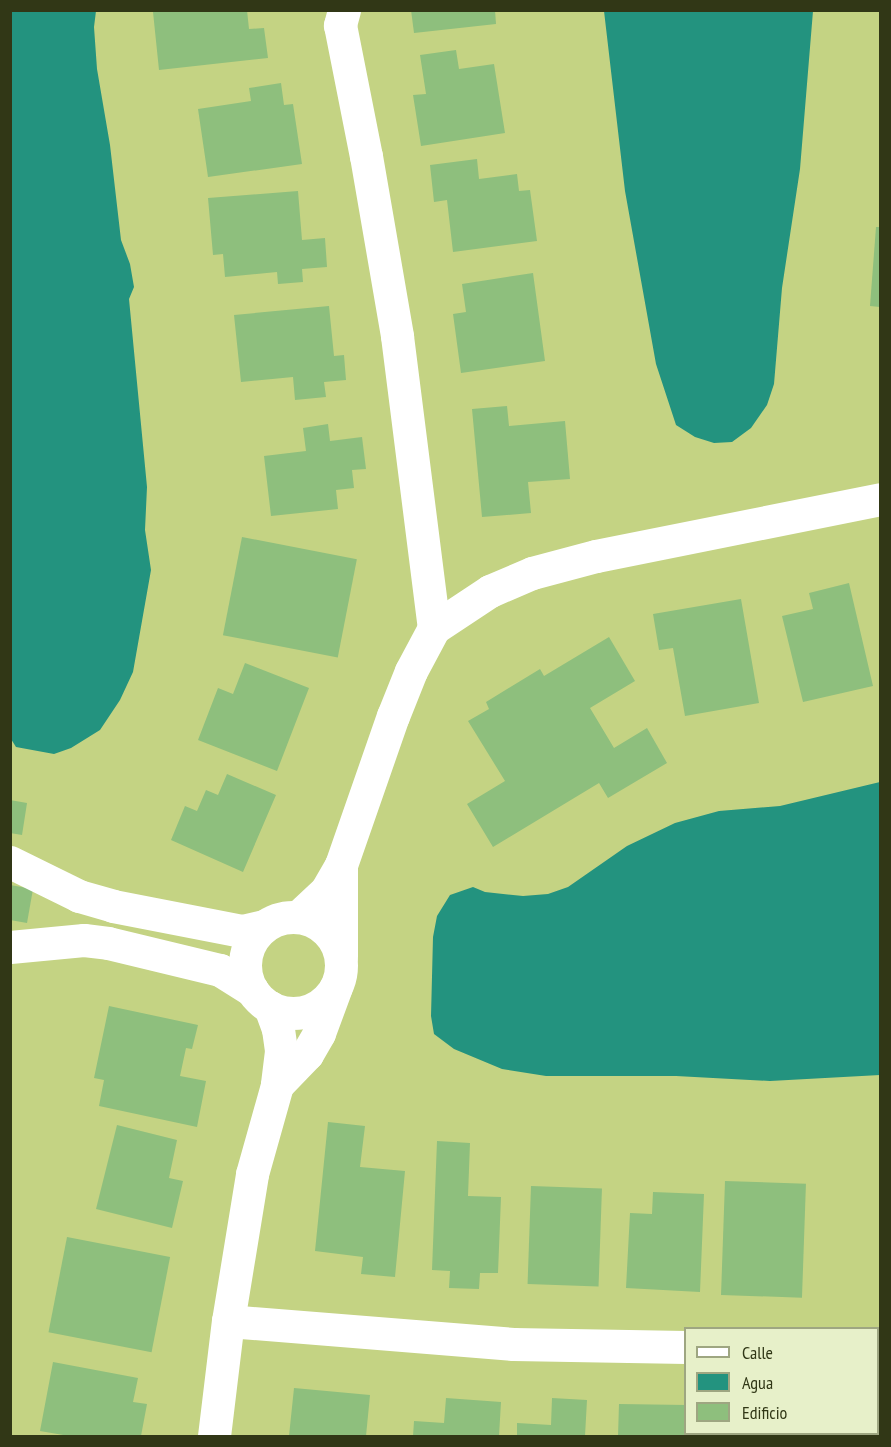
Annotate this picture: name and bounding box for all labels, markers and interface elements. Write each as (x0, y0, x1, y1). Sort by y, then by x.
legend (684, 1327, 879, 1435)
text: Calle (742, 1341, 773, 1364)
text: Agua (742, 1371, 773, 1394)
text: Edificio (742, 1401, 787, 1424)

